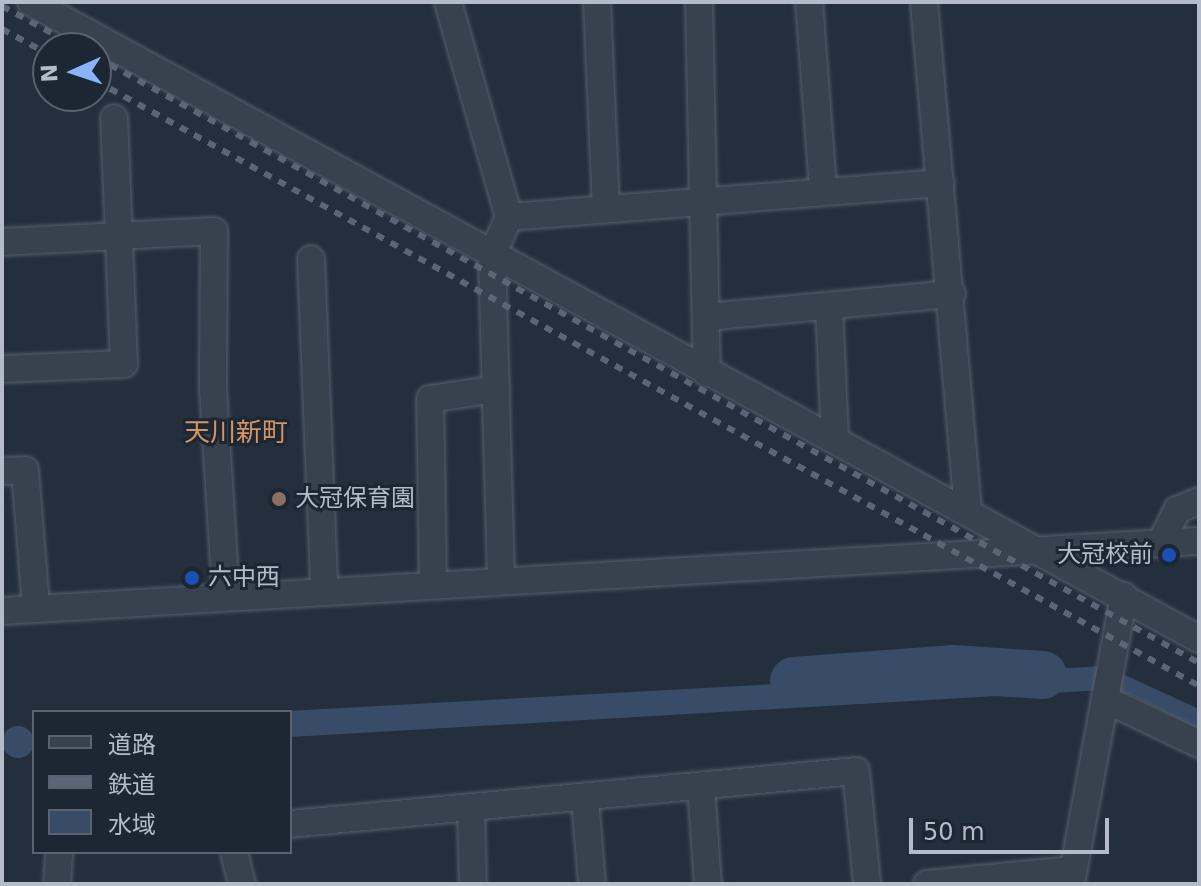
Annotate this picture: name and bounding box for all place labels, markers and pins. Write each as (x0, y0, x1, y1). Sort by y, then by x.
place label: 大冠保育園 (295, 485, 415, 513)
marker: 大冠保育園 (270, 490, 288, 508)
place label: 大冠校前 (1057, 541, 1153, 569)
marker: 大冠校前 (1160, 546, 1178, 564)
place label: 六中西 (208, 564, 280, 592)
marker: 六中西 (183, 569, 201, 587)

